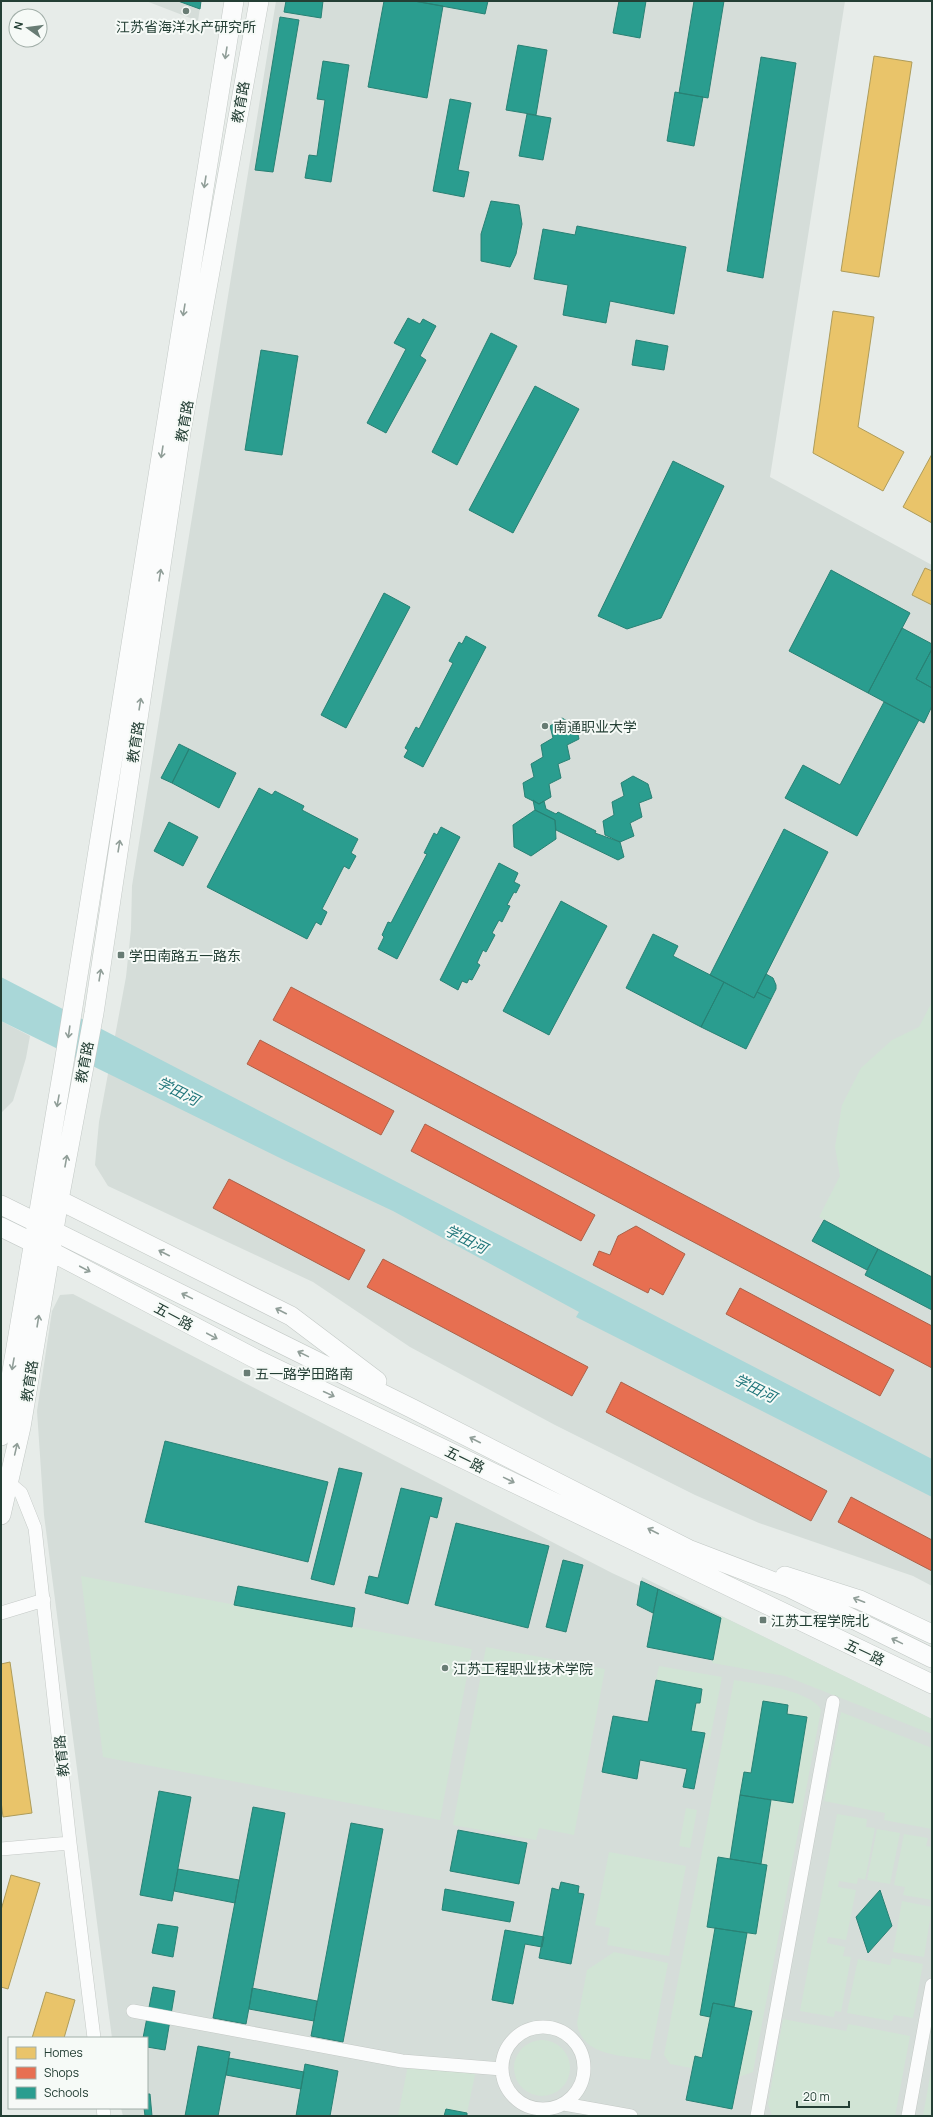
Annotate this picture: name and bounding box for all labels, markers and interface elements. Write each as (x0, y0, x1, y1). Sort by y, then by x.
marker: 江苏省海洋水产研究所 (181, 6, 191, 16)
north arrow (8, 8, 48, 48)
place label: 江苏省海洋水产研究所 (116, 17, 256, 36)
text: N (10, 20, 26, 31)
one-way arrow (221, 46, 229, 59)
street label: 教育路 (227, 80, 253, 124)
one-way arrow (201, 175, 209, 188)
one-way arrow (180, 303, 188, 316)
street label: 教育路 (171, 399, 197, 443)
one-way arrow (158, 445, 166, 458)
one-way arrow (156, 569, 164, 582)
one-way arrow (137, 698, 145, 711)
place label: 南通职业大学 (553, 717, 637, 736)
street label: 教育路 (122, 720, 148, 764)
marker: 南通职业大学 (540, 721, 550, 731)
one-way arrow (115, 840, 123, 853)
place label: 学田南路五一路东 (129, 946, 241, 965)
marker: 学田南路五一路东 (116, 950, 126, 960)
one-way arrow (96, 969, 104, 982)
one-way arrow (65, 1025, 73, 1038)
street label: 教育路 (71, 1040, 97, 1084)
water label: 学田河 (153, 1071, 205, 1112)
one-way arrow (54, 1094, 62, 1107)
one-way arrow (62, 1155, 70, 1168)
water label: 学田河 (441, 1219, 493, 1260)
one-way arrow (159, 1248, 171, 1256)
one-way arrow (78, 1266, 90, 1273)
one-way arrow (181, 1292, 193, 1299)
street label: 五一路 (151, 1298, 197, 1334)
one-way arrow (275, 1307, 287, 1314)
one-way arrow (35, 1315, 43, 1328)
one-way arrow (206, 1333, 218, 1341)
one-way arrow (297, 1350, 309, 1357)
one-way arrow (9, 1357, 17, 1370)
street label: 教育路 (16, 1359, 42, 1403)
place label: 五一路学田路南 (255, 1364, 353, 1383)
marker: 五一路学田路南 (242, 1368, 252, 1378)
water label: 学田河 (730, 1368, 782, 1409)
one-way arrow (322, 1390, 334, 1398)
one-way arrow (469, 1436, 481, 1443)
street label: 五一路 (442, 1441, 488, 1477)
one-way arrow (12, 1443, 20, 1456)
one-way arrow (503, 1477, 515, 1484)
one-way arrow (647, 1527, 659, 1534)
one-way arrow (853, 1595, 865, 1603)
place label: 江苏工程学院北 (771, 1611, 869, 1630)
marker: 江苏工程学院北 (758, 1615, 768, 1625)
street label: 五一路 (842, 1635, 888, 1669)
one-way arrow (891, 1636, 903, 1644)
place label: 江苏工程职业技术学院 (453, 1659, 593, 1678)
marker: 江苏工程职业技术学院 (440, 1663, 450, 1673)
street label: 教育路 (49, 1734, 73, 1778)
legend (8, 2037, 148, 2109)
text: Homes (44, 2044, 83, 2061)
text: Shops (44, 2064, 79, 2081)
scale bar (797, 2083, 849, 2109)
text: Schools (44, 2084, 88, 2101)
text: 20 m (803, 2088, 830, 2105)

